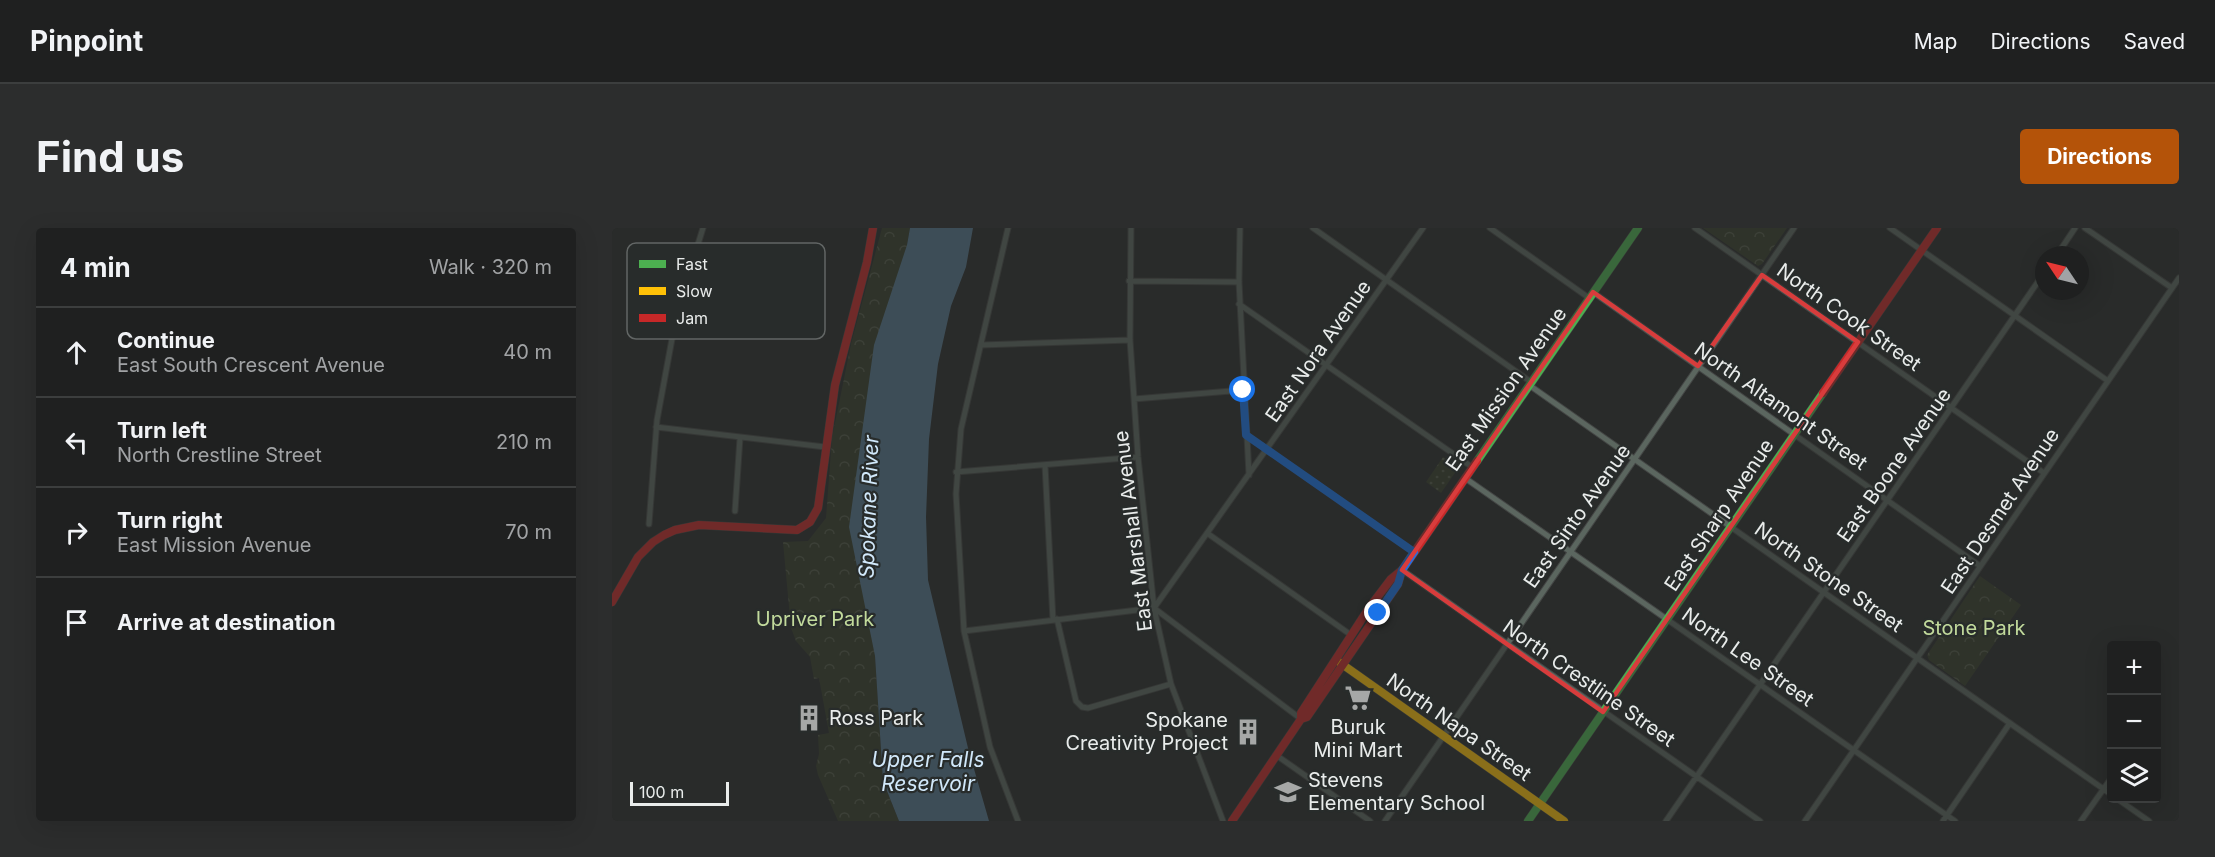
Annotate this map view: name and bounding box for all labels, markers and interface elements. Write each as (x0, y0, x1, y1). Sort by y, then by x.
text: Pinpoint (30, 24, 143, 58)
text: Map (1914, 29, 1957, 54)
text: Directions (1990, 29, 2091, 54)
text: Saved (2124, 29, 2185, 54)
button: Directions (2020, 129, 2179, 184)
text: Find us (36, 131, 184, 182)
legend (627, 243, 825, 339)
north arrow (2035, 246, 2089, 300)
text: 4 min (60, 252, 131, 283)
text: Fast (676, 254, 708, 274)
text: Walk · 320 m (429, 255, 552, 279)
street label: North Cook Street (1772, 258, 1926, 376)
street label: East Nora Avenue (1260, 275, 1376, 427)
text: Slow (676, 281, 713, 301)
street label: East Mission Avenue (1440, 302, 1572, 476)
text: Jam (676, 308, 708, 328)
text: Continue (117, 327, 215, 353)
icon: ahead (60, 336, 93, 369)
street label: North Altamont Street (1690, 337, 1872, 475)
text: 40 m (503, 340, 552, 364)
text: East South Crescent Avenue (117, 353, 385, 377)
route start (1229, 376, 1255, 402)
street label: East Boone Avenue (1832, 383, 1956, 547)
text: Turn left (117, 417, 207, 443)
street label: East Desmet Avenue (1936, 424, 2064, 598)
icon: left (60, 426, 93, 459)
street label: East Marshall Avenue (1109, 429, 1157, 633)
text: 210 m (496, 430, 552, 454)
water label: Spokane River (854, 434, 884, 579)
street label: East Sharp Avenue (1659, 435, 1779, 595)
street label: East Sinto Avenue (1519, 440, 1635, 592)
text: North Crestline Street (117, 443, 322, 467)
text: Turn right (117, 507, 223, 533)
icon: right (60, 516, 93, 549)
street label: North Stone Street (1750, 517, 1908, 637)
text: 70 m (505, 520, 552, 544)
text: East Mission Avenue (117, 533, 312, 557)
route end (1364, 599, 1390, 625)
street label: North Lee Street (1677, 603, 1819, 712)
icon: arrive (60, 606, 93, 639)
park label: Upriver Park (756, 607, 874, 631)
text: Arrive at destination (117, 609, 336, 635)
street label: North Crestline Street (1498, 614, 1680, 752)
park label: Stone Park (1922, 616, 2026, 640)
map controls (2107, 641, 2161, 803)
button: + (2107, 641, 2161, 695)
street label: North Napa Street (1382, 668, 1536, 786)
supermarket icon: Buruk Mini Mart (1343, 683, 1373, 713)
button: − (2107, 695, 2161, 749)
building icon: Ross Park (794, 703, 824, 733)
place label: Ross Park (829, 706, 923, 730)
place label: Spokane Creativity Project (1065, 708, 1228, 755)
place label: Buruk Mini Mart (1314, 715, 1403, 762)
building icon: Spokane Creativity Project (1233, 717, 1263, 747)
water label: Upper Falls Reservoir (872, 747, 984, 796)
button: layers (2107, 749, 2161, 803)
place label: Stevens Elementary School (1308, 768, 1485, 815)
school or university icon: Stevens Elementary School (1273, 777, 1303, 807)
scale bar (630, 779, 729, 806)
text: 100 m (639, 782, 684, 802)

